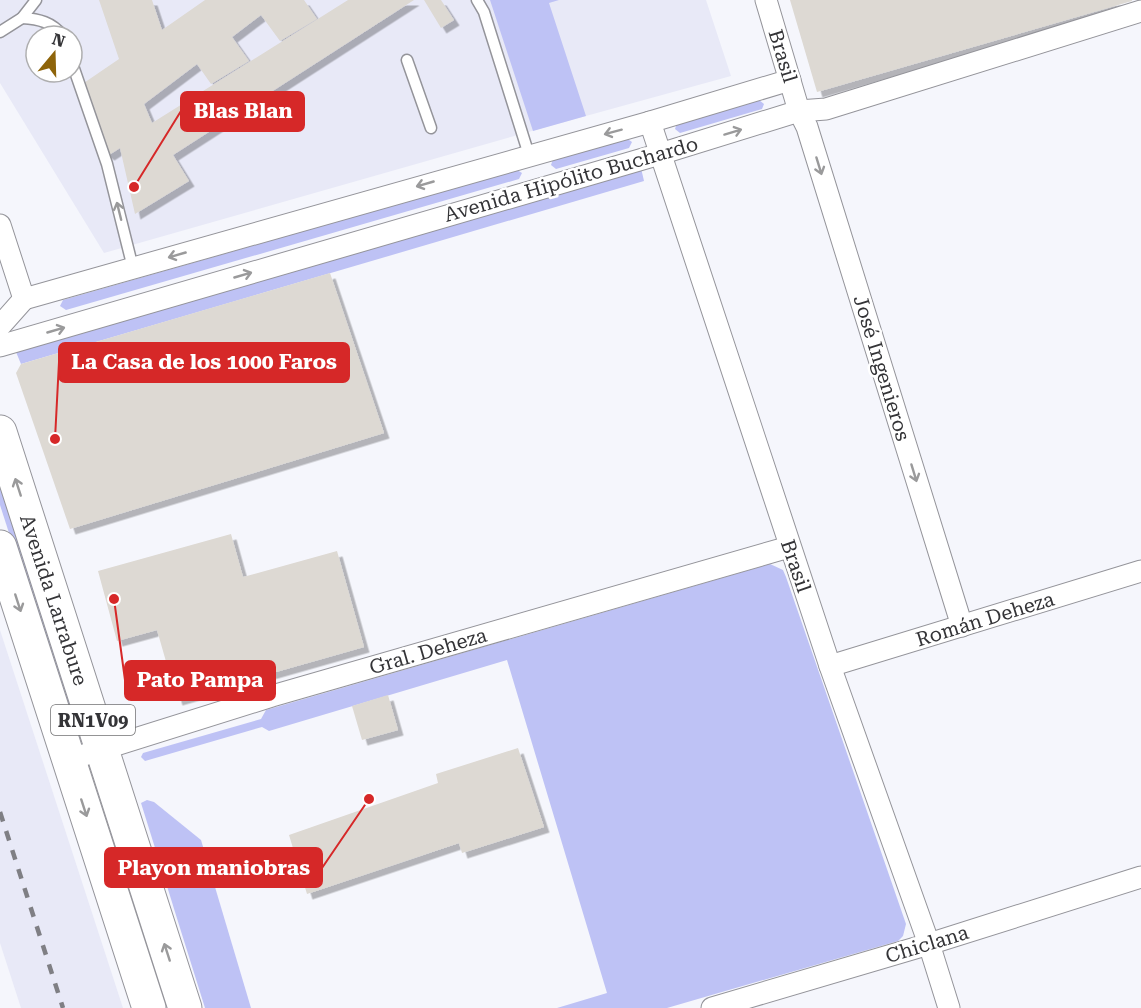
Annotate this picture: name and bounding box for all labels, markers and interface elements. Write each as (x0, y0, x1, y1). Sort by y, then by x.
north arrow (24, 24, 84, 84)
street label: Brasil (764, 27, 802, 85)
text: N (50, 29, 68, 51)
callout: Blas Blan (181, 92, 304, 131)
text: Blas Blan (193, 99, 293, 123)
one-way arrow (604, 126, 623, 138)
one-way arrow (723, 126, 742, 137)
street label: Avenida Hipólito Buchardo (441, 131, 701, 227)
one-way arrow (814, 156, 825, 175)
one-way arrow (416, 179, 435, 191)
one-way arrow (112, 202, 124, 221)
one-way arrow (168, 250, 187, 261)
one-way arrow (233, 269, 252, 280)
street label: José Ingenieros (848, 292, 916, 444)
one-way arrow (46, 324, 65, 335)
callout: La Casa de los 1000 Faros (59, 343, 349, 382)
text: La Casa de los 1000 Faros (71, 350, 337, 374)
one-way arrow (909, 463, 920, 482)
one-way arrow (11, 478, 22, 497)
street label: Avenida Larrabure (15, 511, 93, 689)
street label: Brasil (776, 536, 816, 596)
street label: Román Deheza (913, 587, 1057, 651)
one-way arrow (13, 593, 24, 612)
street label: Gral. Deheza (366, 623, 490, 679)
callout: Pato Pampa (125, 661, 275, 700)
text: Pato Pampa (137, 668, 264, 692)
road number: RN1V09 (51, 705, 135, 735)
one-way arrow (79, 798, 90, 817)
callout: Playon maniobras (105, 848, 322, 887)
text: Playon maniobras (118, 856, 310, 880)
street label: Chiclana (883, 920, 972, 968)
one-way arrow (161, 943, 172, 962)

